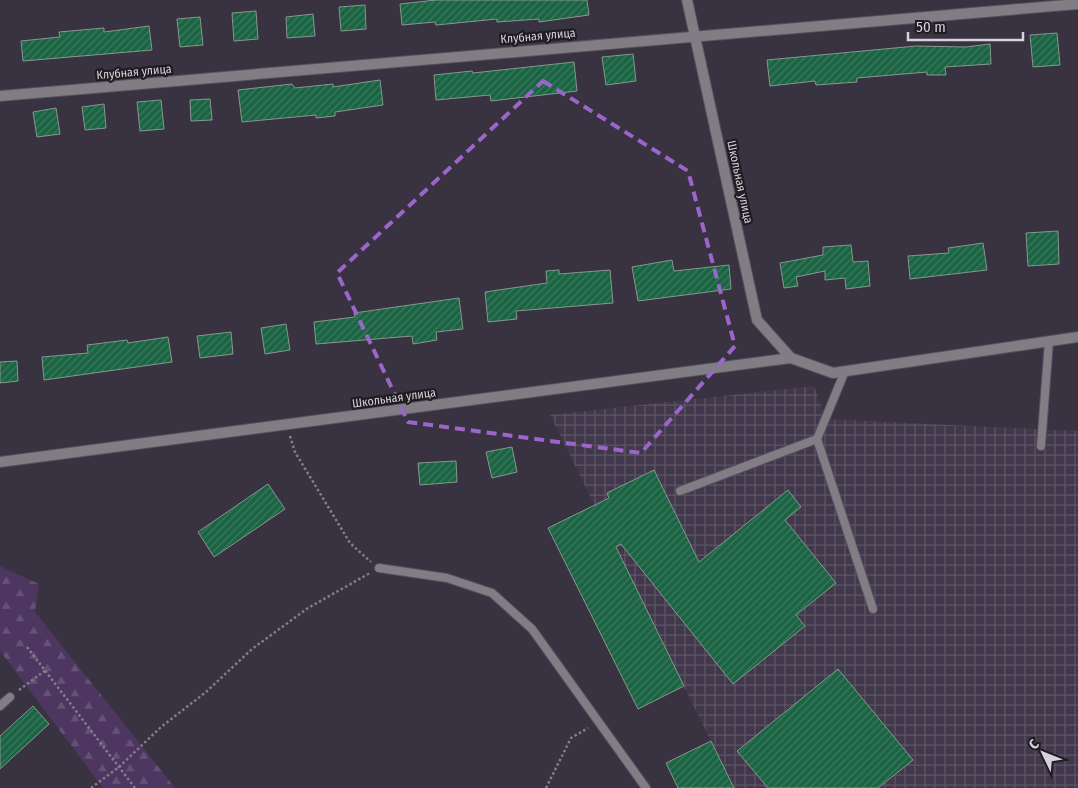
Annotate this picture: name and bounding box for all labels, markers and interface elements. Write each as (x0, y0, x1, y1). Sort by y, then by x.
scale bar (908, 10, 1023, 42)
text: 50 m (916, 18, 946, 36)
street label: Клубная улица (500, 26, 576, 46)
street label: Клубная улица (96, 62, 172, 82)
street label: Школьная улица (724, 139, 756, 225)
street label: Школьная улица (351, 385, 437, 411)
north arrow (1018, 728, 1068, 778)
text: С (1025, 736, 1043, 753)

